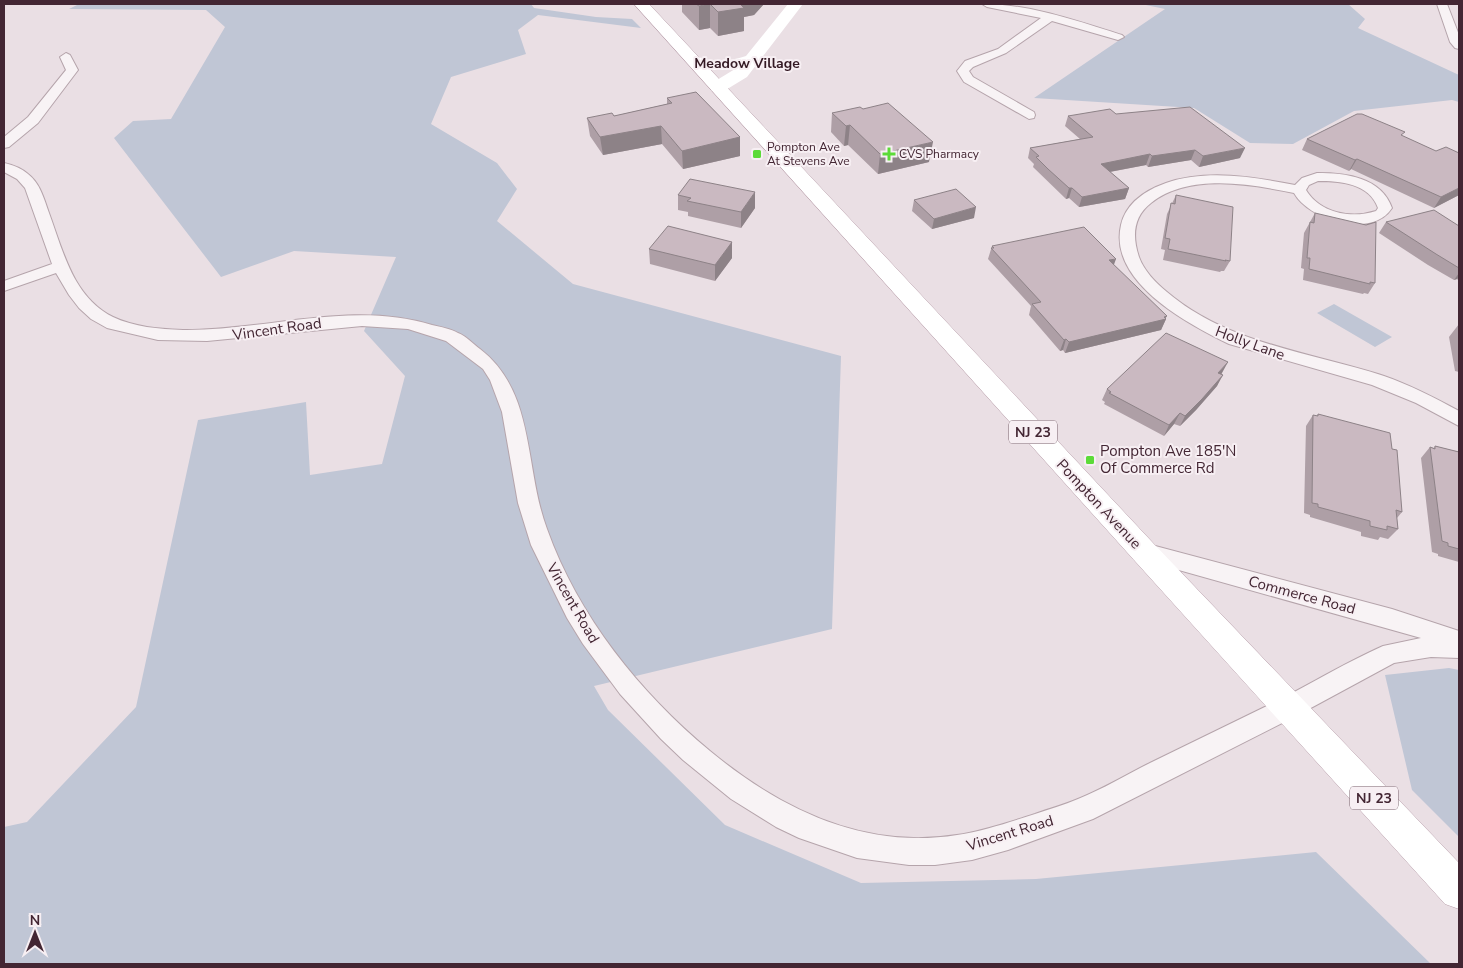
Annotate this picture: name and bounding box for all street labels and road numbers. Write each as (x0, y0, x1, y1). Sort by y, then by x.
street label: Vincent Road (230, 313, 323, 345)
street label: Holly Lane (1212, 321, 1288, 365)
road number: NJ 23 (1009, 421, 1057, 444)
street label: Pompton Avenue (1052, 455, 1146, 553)
street label: Vincent Road (541, 558, 604, 647)
street label: Commerce Road (1246, 571, 1358, 619)
road number: NJ 23 (1350, 786, 1398, 810)
street label: Vincent Road (963, 810, 1056, 856)

